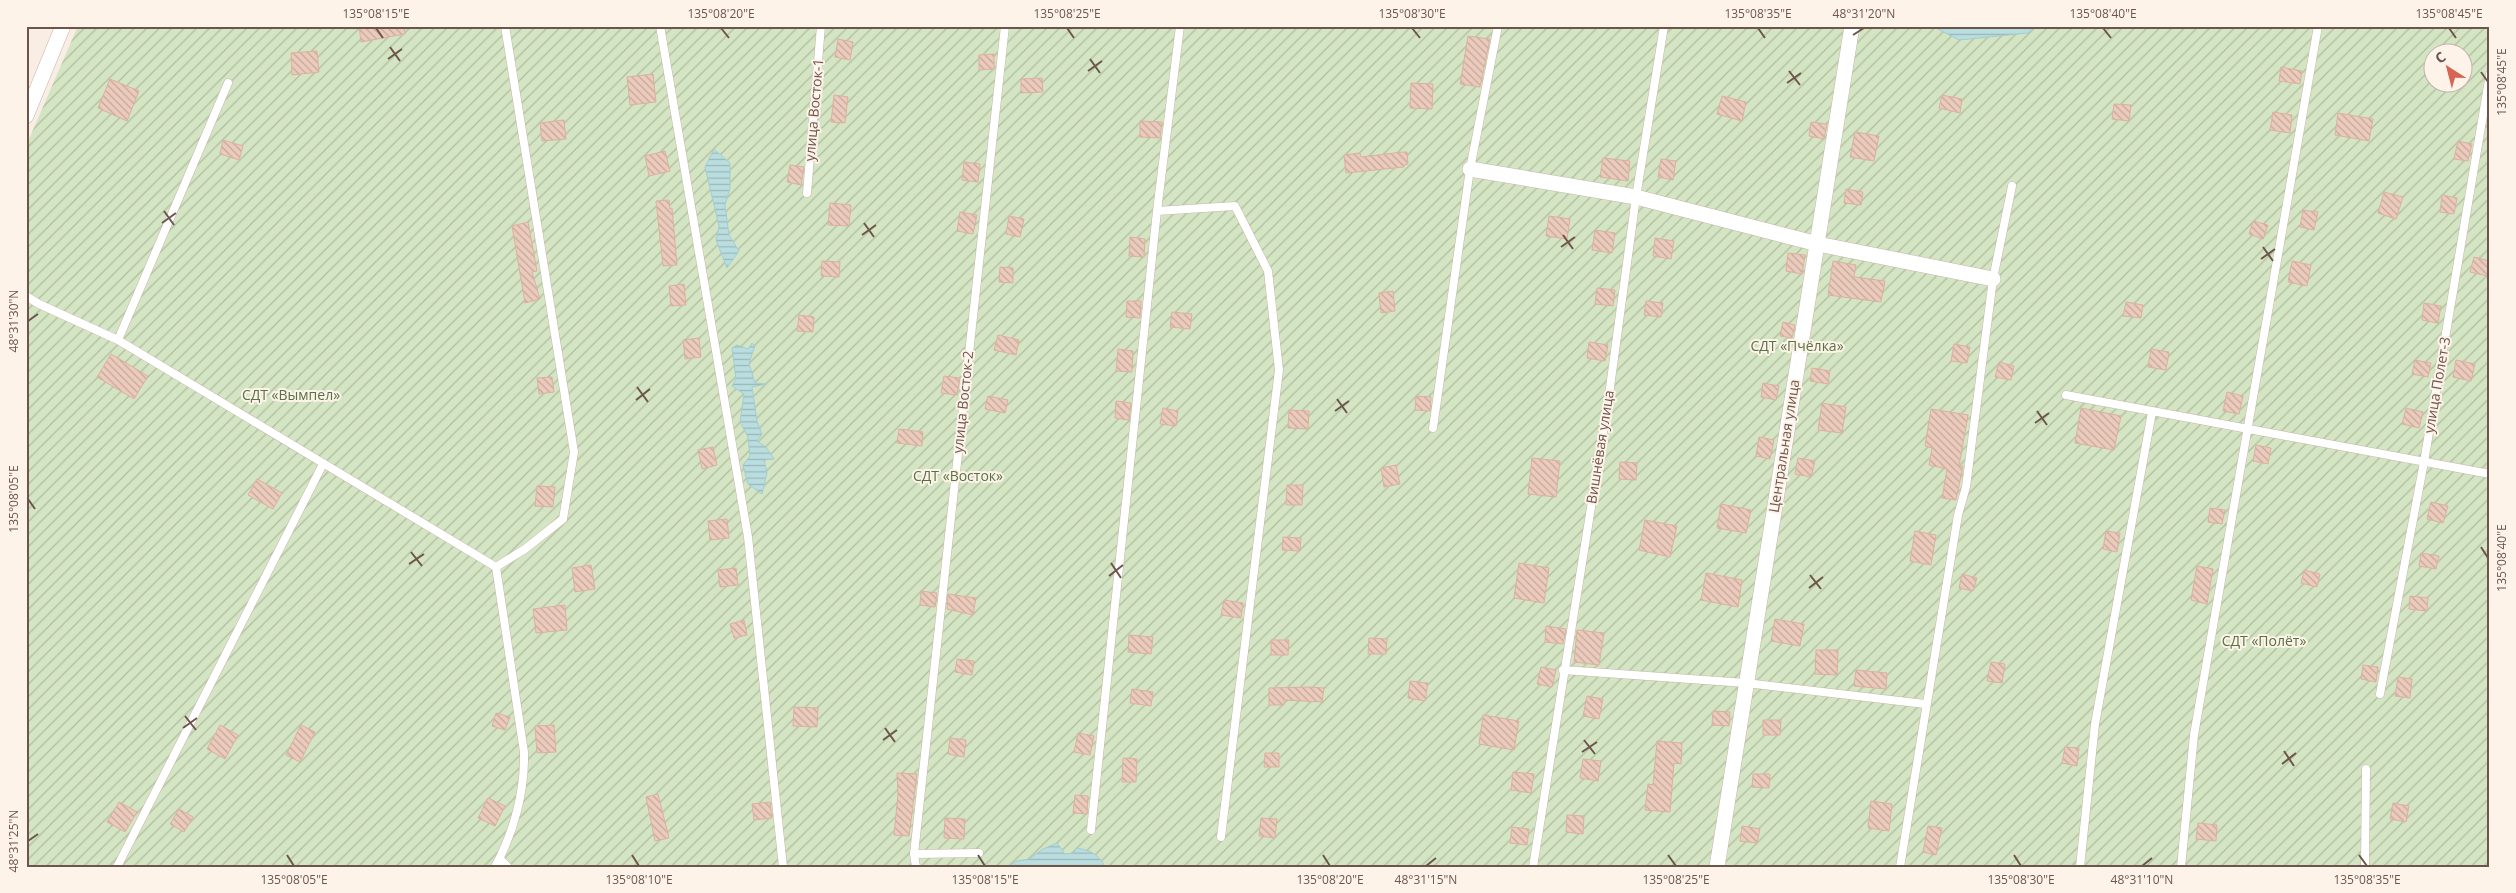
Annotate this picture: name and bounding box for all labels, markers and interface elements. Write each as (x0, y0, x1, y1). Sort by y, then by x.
text: 135°08'15"E (342, 5, 410, 22)
text: 135°08'20"E (687, 5, 755, 22)
text: 135°08'25"E (1033, 5, 1101, 22)
text: 135°08'30"E (1378, 5, 1446, 22)
text: 135°08'35"E (1724, 5, 1792, 22)
text: 48°31'20"N (1833, 5, 1895, 22)
text: 135°08'40"E (2069, 5, 2137, 22)
text: 135°08'45"E (2415, 5, 2483, 22)
north arrow (2424, 42, 2474, 92)
text: С (2431, 47, 2449, 67)
text: 135°08'45"E (2493, 48, 2510, 116)
street label: улица Восток-1 (800, 58, 827, 162)
text: 48°31'30"N (5, 290, 22, 352)
street label: улица Полет-3 (2419, 335, 2454, 435)
park label: СДТ «Пчёлка» (1750, 336, 1844, 355)
street label: улица Восток-2 (948, 350, 977, 454)
street label: Центральная улица (1764, 378, 1803, 514)
park label: СДТ «Вымпел» (242, 385, 340, 404)
street label: Вишнёвая улица (1581, 389, 1618, 505)
text: 135°08'05"E (5, 465, 22, 533)
park label: СДТ «Восток» (913, 466, 1003, 485)
text: 135°08'40"E (2493, 524, 2510, 592)
park label: СДТ «Полёт» (2222, 631, 2306, 650)
text: 48°31'25"N (5, 810, 22, 872)
text: 135°08'05"E (260, 871, 328, 888)
text: 135°08'10"E (605, 871, 673, 888)
text: 135°08'15"E (951, 871, 1019, 888)
text: 135°08'20"E (1296, 871, 1364, 888)
text: 48°31'15"N (1395, 871, 1457, 888)
text: 135°08'25"E (1642, 871, 1710, 888)
text: 135°08'30"E (1987, 871, 2055, 888)
text: 48°31'10"N (2111, 871, 2173, 888)
text: 135°08'35"E (2333, 871, 2401, 888)

